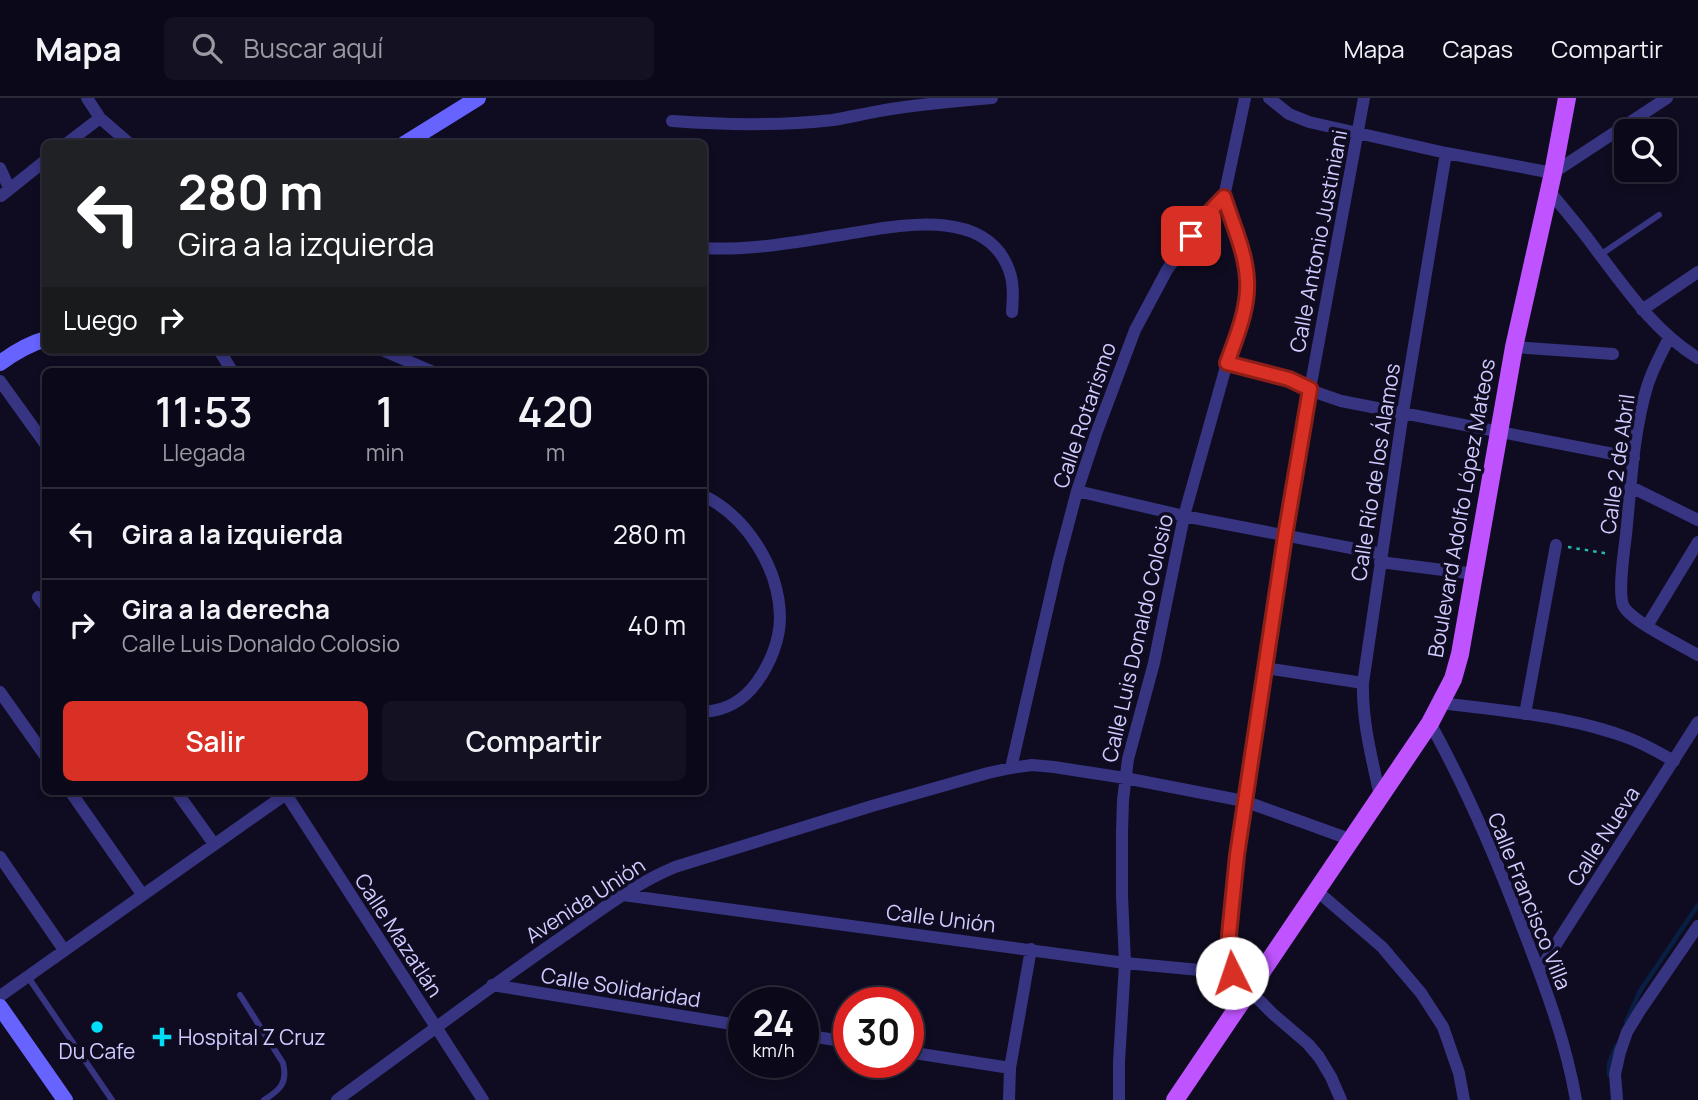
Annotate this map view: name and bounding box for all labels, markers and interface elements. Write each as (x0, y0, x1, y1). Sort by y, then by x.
search box (164, 17, 654, 80)
text: Mapa (35, 26, 122, 71)
icon: search (188, 29, 226, 67)
text: Buscar aquí (244, 30, 383, 66)
text: Mapa (1344, 32, 1405, 65)
text: Capas (1443, 32, 1513, 65)
text: Compartir (1551, 32, 1663, 65)
map controls (1614, 119, 1677, 182)
button: search (1614, 119, 1677, 182)
street label: Calle Antonio Justiniani (1283, 127, 1353, 355)
text: 280 m (178, 158, 323, 225)
icon: left (63, 168, 154, 259)
pin (1161, 206, 1221, 266)
icon: arrive (1172, 217, 1210, 255)
text: Gira a la izquierda (178, 222, 434, 266)
icon: right (152, 301, 190, 339)
text: Luego (63, 302, 138, 338)
street label: Calle Rotarismo (1046, 338, 1122, 492)
street label: Boulevard Adolfo López Mateos (1421, 356, 1501, 660)
street label: Calle Río de los Álamos (1344, 361, 1406, 583)
text: 11:53 (155, 382, 253, 440)
text: 1 (376, 382, 394, 440)
text: 420 (517, 382, 594, 440)
street label: Calle 2 de Abril (1593, 392, 1641, 536)
text: Llegada (162, 436, 246, 468)
text: min (366, 436, 404, 468)
text: m (546, 436, 565, 468)
street label: Calle Luis Donaldo Colosio (1095, 511, 1179, 765)
icon: left (63, 515, 101, 553)
text: Gira a la izquierda (122, 516, 343, 552)
text: 280 m (613, 516, 686, 552)
text: Gira a la derecha (122, 591, 330, 627)
icon: right (63, 606, 101, 644)
text: 40 m (628, 607, 686, 643)
text: Calle Luis Donaldo Colosio (122, 627, 400, 659)
button: Salir (63, 701, 368, 781)
button: Compartir (382, 701, 686, 781)
street label: Calle Nueva (1560, 781, 1646, 891)
street label: Calle Francisco Villa (1482, 808, 1578, 994)
street label: Avenida Unión (520, 851, 650, 949)
street label: Calle Mazatlán (349, 868, 449, 1002)
street label: Calle Unión (885, 897, 997, 939)
position arrow (1195, 936, 1269, 1010)
street label: Calle Solidaridad (539, 961, 703, 1013)
speed limit sign: 30 (833, 987, 924, 1078)
text: 24 (753, 999, 794, 1047)
marker: Du Cafe (89, 1019, 105, 1035)
place label: Hospital Z Cruz (178, 1023, 326, 1051)
marker: Hospital Z Cruz (152, 1027, 172, 1047)
place label: Du Cafe (59, 1037, 135, 1065)
text: km/h (753, 1038, 794, 1062)

